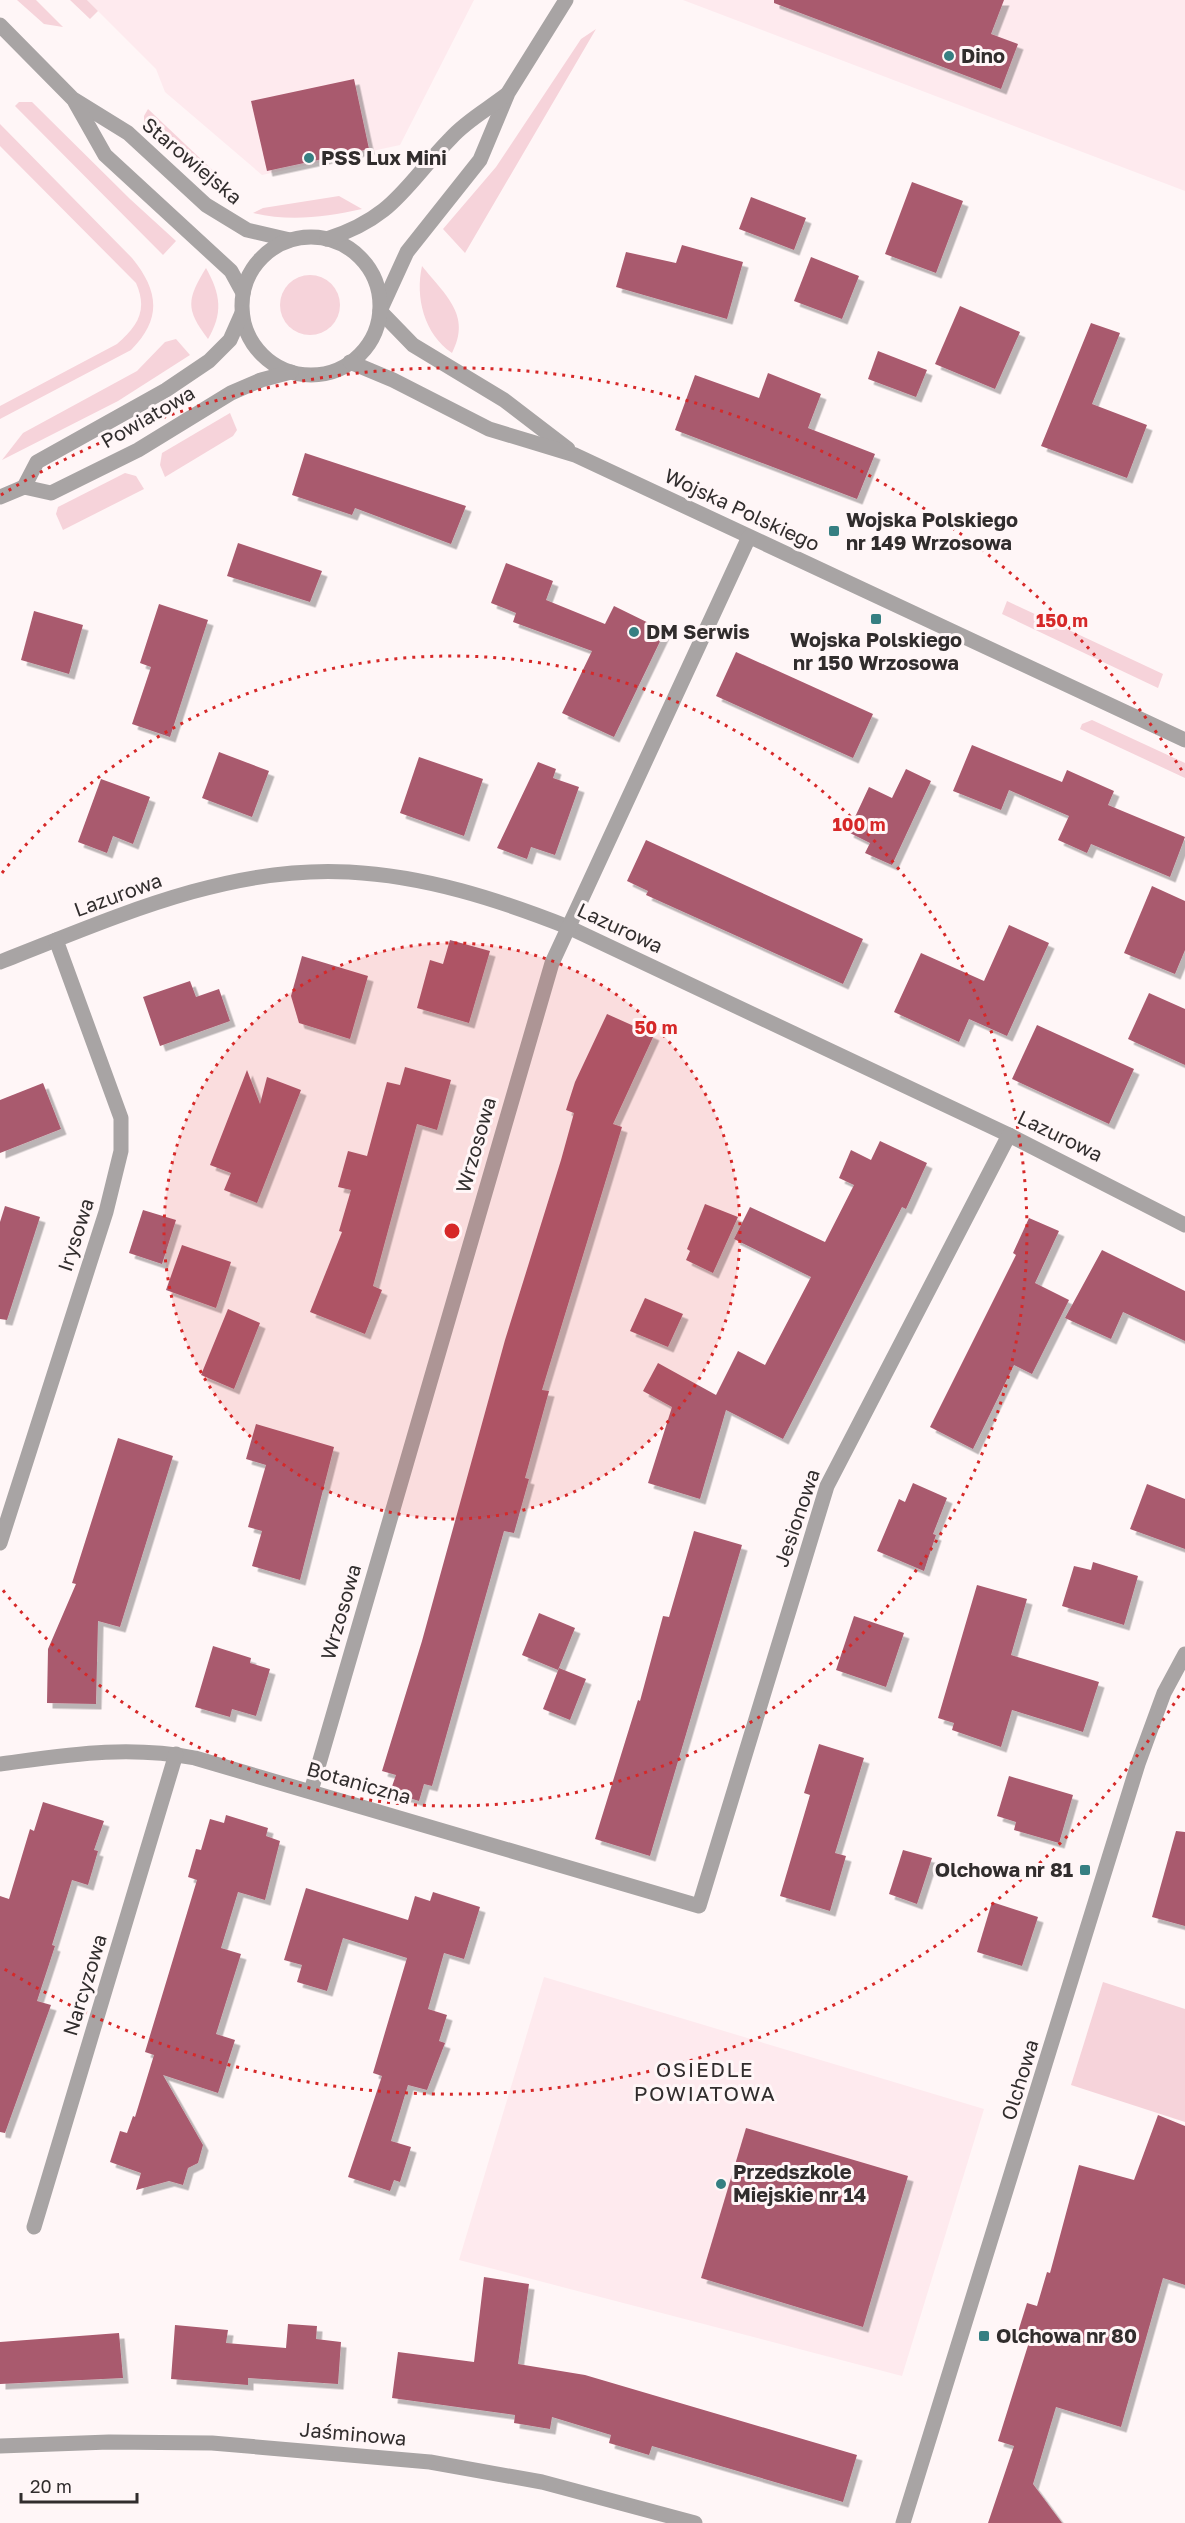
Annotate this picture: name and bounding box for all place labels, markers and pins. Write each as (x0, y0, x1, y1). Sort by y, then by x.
place label: Dino (961, 43, 1005, 67)
marker: Dino (942, 49, 956, 63)
place label: PSS Lux Mini (321, 145, 447, 169)
marker: PSS Lux Mini (302, 151, 316, 165)
place label: Wojska Polskiego nr 149 Wrzosowa (846, 507, 1018, 554)
marker: Wojska Polskiego nr 149 Wrzosowa (827, 524, 841, 538)
marker: Wojska Polskiego nr 150 Wrzosowa (869, 612, 883, 626)
place label: DM Serwis (646, 619, 750, 643)
marker: DM Serwis (627, 625, 641, 639)
place label: Wojska Polskiego nr 150 Wrzosowa (790, 627, 962, 674)
centre of rings (442, 1221, 462, 1241)
place label: Olchowa nr 81 (935, 1857, 1073, 1881)
marker: Olchowa nr 81 (1078, 1863, 1092, 1877)
place label: Przedszkole Miejskie nr 14 (733, 2159, 866, 2206)
marker: Przedszkole Miejskie nr 14 (714, 2177, 728, 2191)
place label: Olchowa nr 80 (996, 2323, 1137, 2347)
marker: Olchowa nr 80 (977, 2329, 991, 2343)

